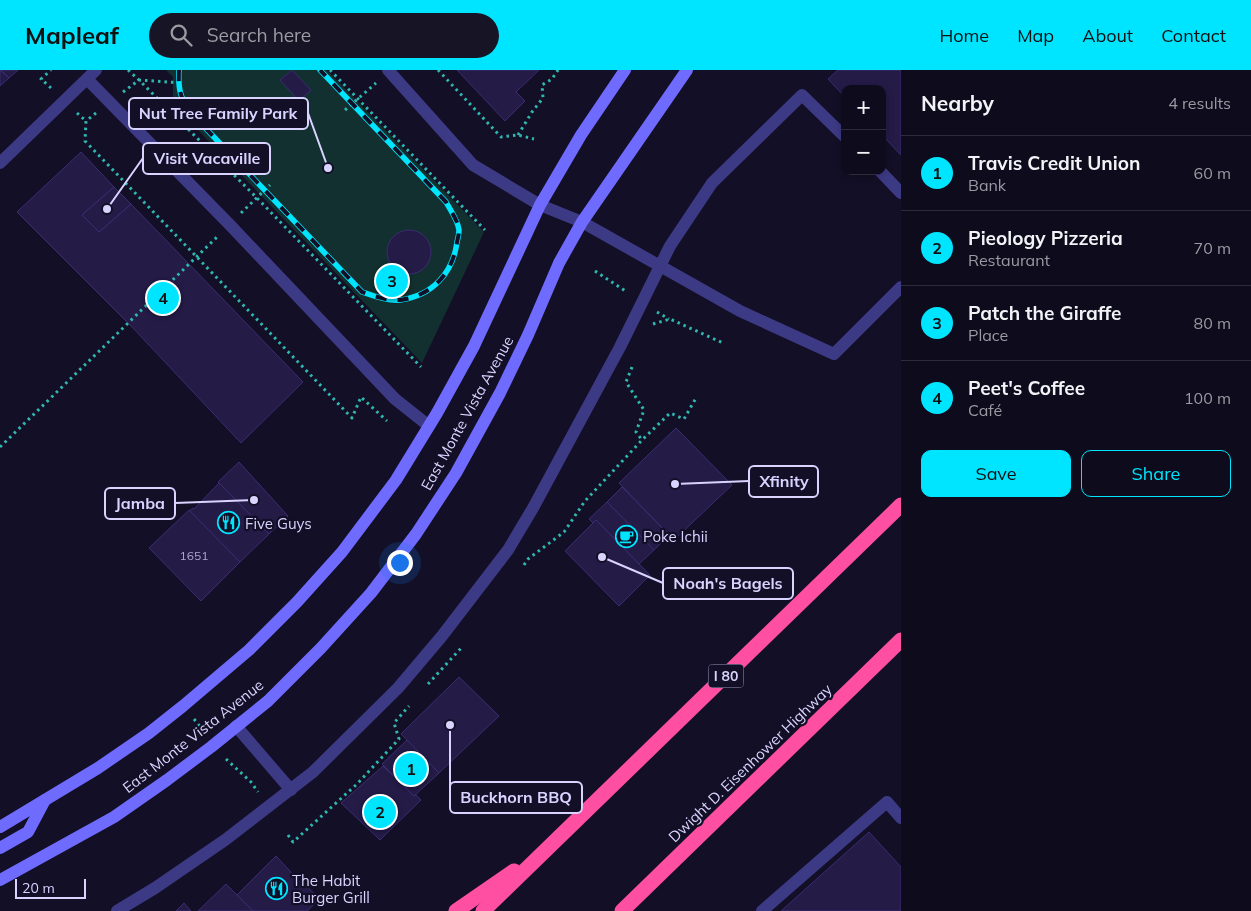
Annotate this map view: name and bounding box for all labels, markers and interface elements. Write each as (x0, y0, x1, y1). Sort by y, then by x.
search box (149, 13, 499, 58)
text: Mapleaf (25, 20, 119, 50)
icon: search (167, 21, 195, 49)
text: Search here (207, 23, 311, 47)
text: Home (939, 24, 989, 47)
text: Map (1017, 24, 1054, 47)
text: About (1082, 24, 1133, 47)
text: Contact (1161, 24, 1226, 47)
map controls (841, 85, 886, 175)
button: + (841, 85, 886, 130)
text: Nearby (921, 90, 994, 116)
text: 4 results (1168, 93, 1231, 113)
callout: Nut Tree Family Park (129, 98, 308, 129)
text: Nut Tree Family Park (139, 103, 299, 123)
button: − (841, 130, 886, 175)
callout: Visit Vacaville (143, 143, 270, 174)
text: Visit Vacaville (153, 148, 261, 168)
text: Travis Credit Union (968, 151, 1140, 175)
text: 1 (932, 163, 942, 183)
text: 60 m (1194, 163, 1231, 183)
text: Bank (968, 175, 1006, 195)
text: Pieology Pizzeria (968, 226, 1123, 250)
text: 2 (932, 238, 942, 258)
text: 70 m (1194, 238, 1231, 258)
text: Restaurant (968, 250, 1050, 270)
pin: 3 (376, 262, 408, 300)
pin: 4 (147, 279, 179, 317)
text: Patch the Giraffe (968, 301, 1122, 325)
text: 3 (932, 313, 942, 333)
text: 80 m (1194, 313, 1231, 333)
text: Place (968, 325, 1008, 345)
street label: East Monte Vista Avenue (417, 333, 517, 493)
text: Peet's Coffee (968, 376, 1085, 400)
text: 4 (932, 388, 942, 408)
text: 100 m (1184, 388, 1231, 408)
text: Café (968, 400, 1002, 420)
button: Save (921, 450, 1071, 497)
button: Share (1081, 450, 1231, 497)
callout: Xfinity (749, 466, 818, 497)
text: Xfinity (758, 471, 809, 491)
callout: Jamba (105, 488, 175, 519)
text: Jamba (115, 493, 165, 513)
restaurant icon: Five Guys (217, 511, 241, 535)
place label: Five Guys (245, 514, 312, 533)
cafe icon: Poke Ichii (615, 524, 639, 548)
place label: Poke Ichii (643, 527, 708, 546)
house number: 1651 (180, 548, 208, 563)
your location (387, 550, 413, 576)
callout: Noah's Bagels (663, 568, 793, 599)
text: Noah's Bagels (673, 573, 783, 593)
road number: I 80 (708, 664, 744, 688)
street label: East Monte Vista Avenue (119, 675, 267, 797)
street label: Dwight D. Eisenhower Highway (664, 680, 836, 846)
pin: 1 (395, 750, 427, 788)
callout: Buckhorn BBQ (450, 782, 582, 813)
text: Buckhorn BBQ (460, 787, 572, 807)
pin: 2 (364, 793, 396, 831)
place label: The Habit Burger Grill (292, 871, 370, 907)
scale bar (15, 876, 86, 899)
restaurant icon: The Habit Burger Grill (264, 877, 288, 901)
text: 20 m (22, 879, 55, 897)

